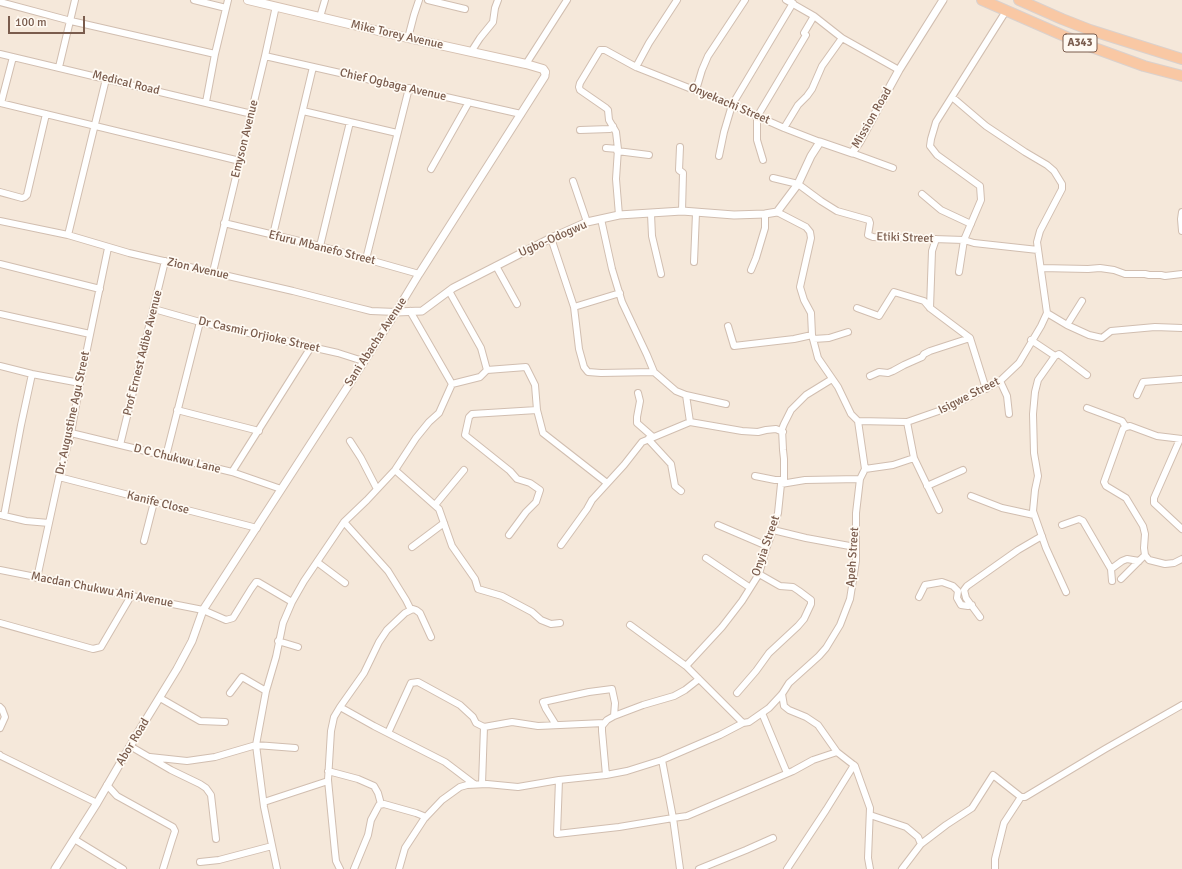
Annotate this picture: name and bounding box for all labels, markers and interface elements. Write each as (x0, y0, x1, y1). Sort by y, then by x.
scale bar (10, 8, 87, 34)
text: 100 m (15, 15, 47, 30)
street label: Mike Torey Avenue (349, 17, 445, 53)
road number: A343 (1063, 34, 1097, 52)
street label: Chief Ogbaga Avenue (338, 66, 448, 104)
street label: Medical Road (91, 68, 161, 98)
street label: Onyekachi Street (686, 80, 772, 128)
street label: Mission Road (849, 85, 895, 151)
street label: Emyson Avenue (228, 98, 262, 180)
street label: Ugbo-Odogwu (517, 218, 589, 260)
street label: Efuru Mbanefo Street (267, 228, 377, 268)
street label: Etiki Street (876, 230, 934, 246)
street label: Zion Avenue (166, 255, 230, 283)
street label: Prof Ernest Adibe Avenue (120, 289, 166, 417)
street label: Sani Abacha Avenue (342, 295, 410, 389)
street label: Dr Casmir Orjioke Street (197, 314, 321, 356)
street label: Dr. Augustine Agu Street (53, 350, 93, 476)
street label: Isigwe Street (936, 374, 1002, 418)
street label: D C Chukwu Lane (132, 441, 222, 477)
street label: Kanife Close (125, 488, 191, 518)
street label: Onyia Street (749, 514, 783, 578)
street label: Apeh Street (844, 526, 862, 588)
street label: Macdan Chukwu Ani Avenue (30, 569, 174, 611)
street label: Abor Road (113, 716, 153, 768)

